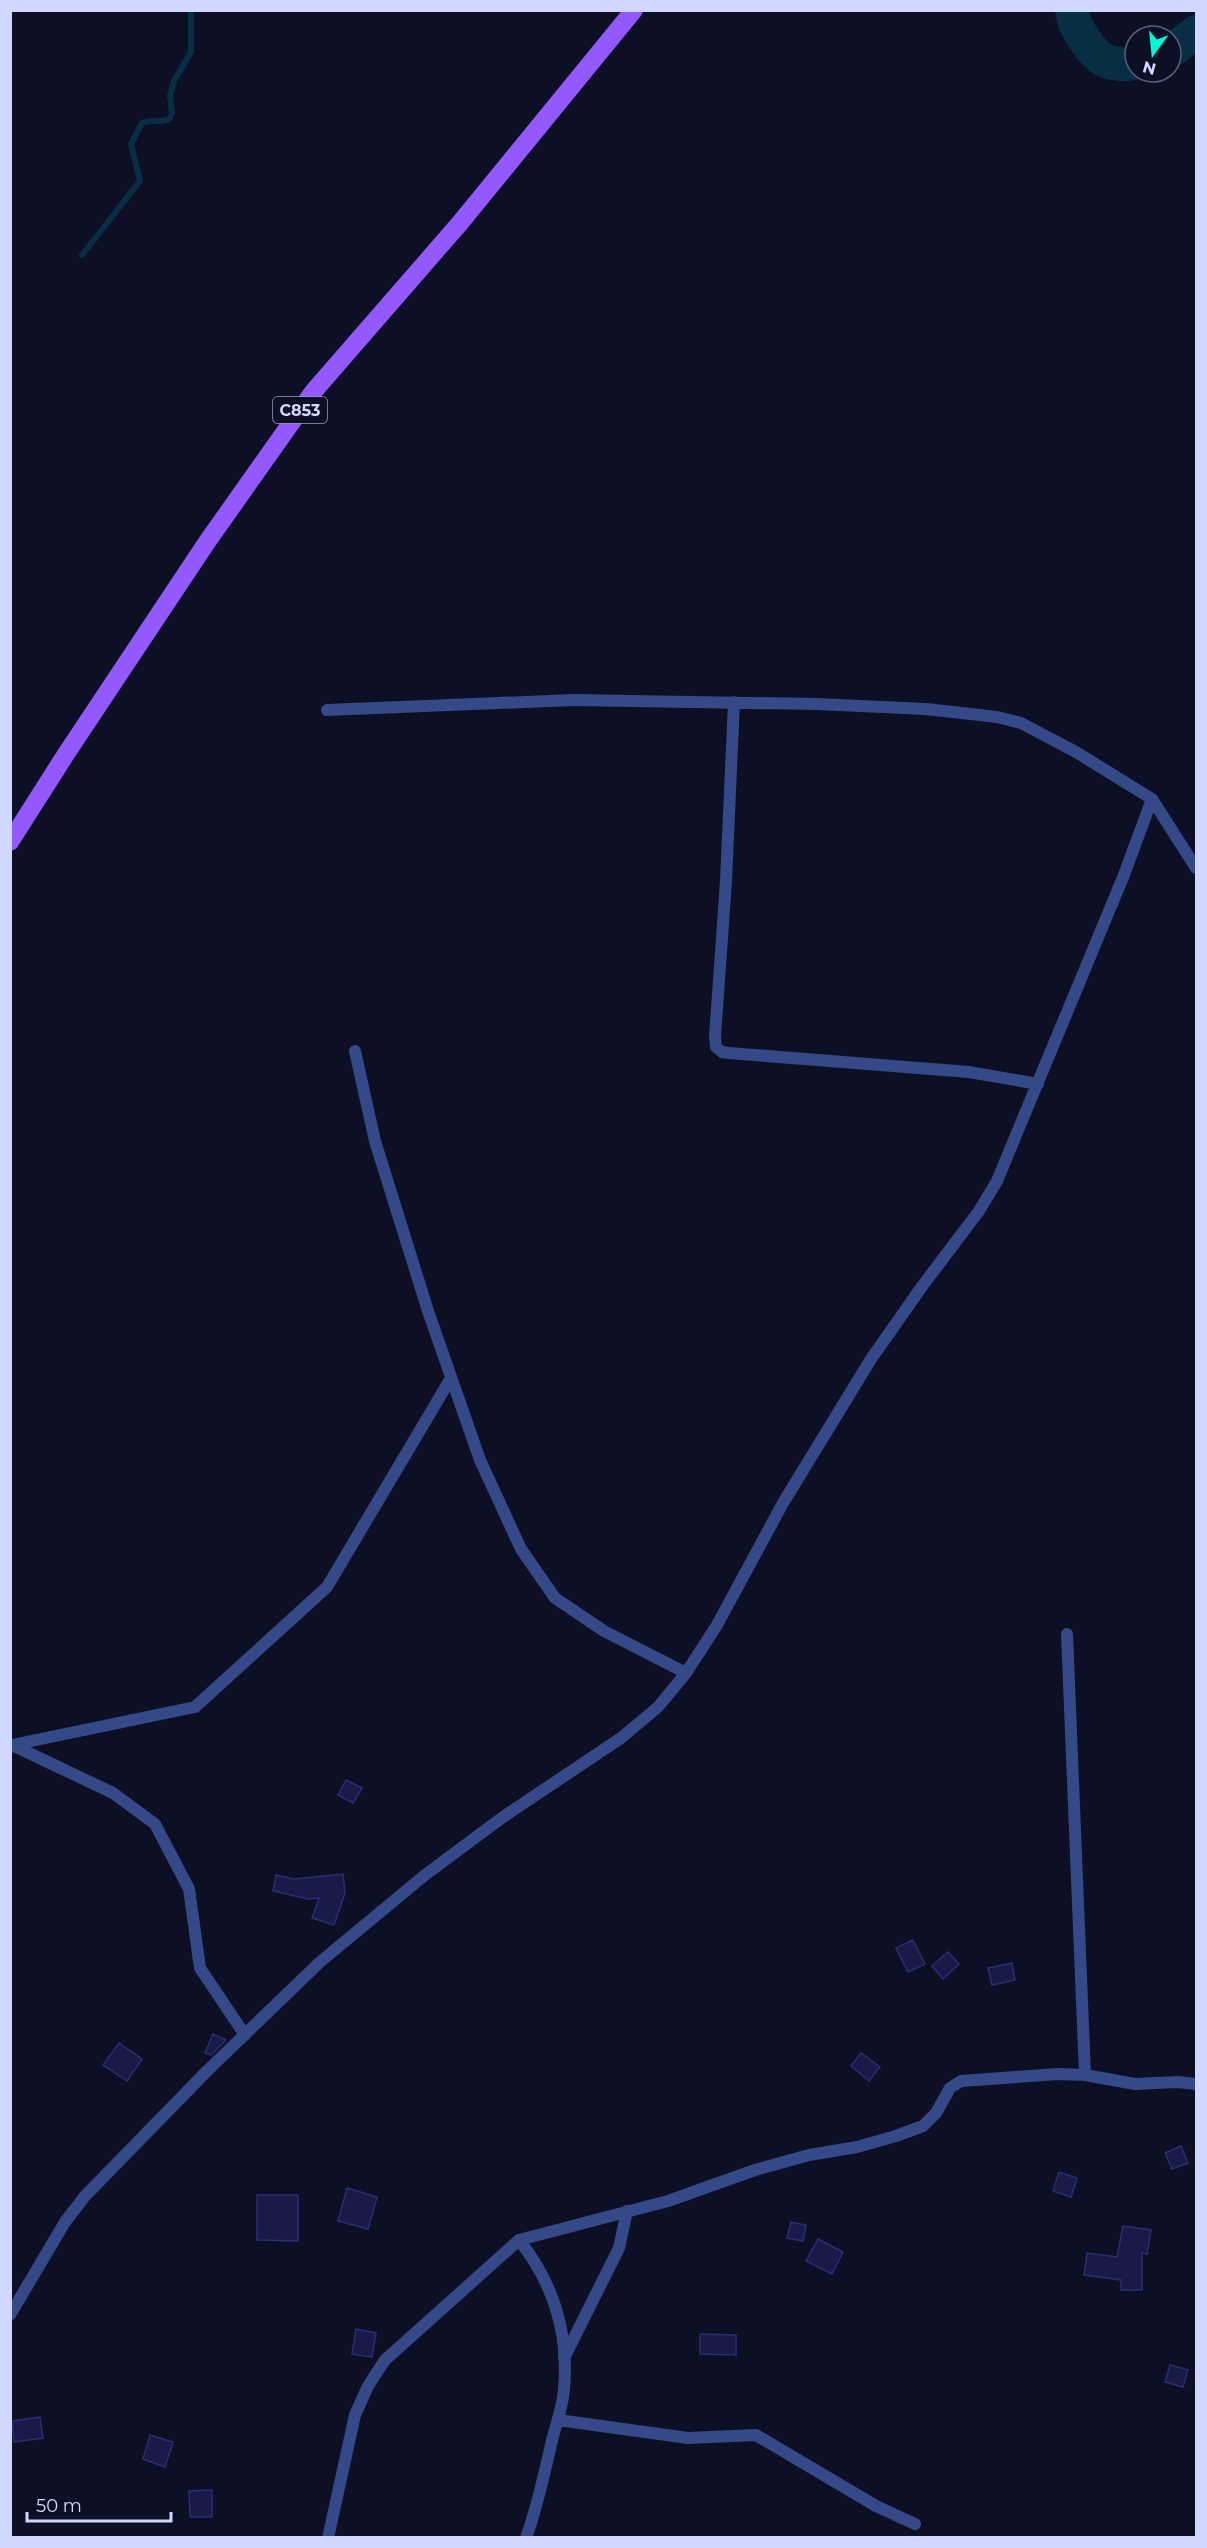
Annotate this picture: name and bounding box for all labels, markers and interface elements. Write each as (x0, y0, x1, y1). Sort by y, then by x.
north arrow (1123, 24, 1183, 84)
text: N (1141, 57, 1158, 79)
road number: C853 (273, 397, 327, 423)
scale bar (27, 2485, 171, 2523)
text: 50 m (36, 2495, 82, 2517)

